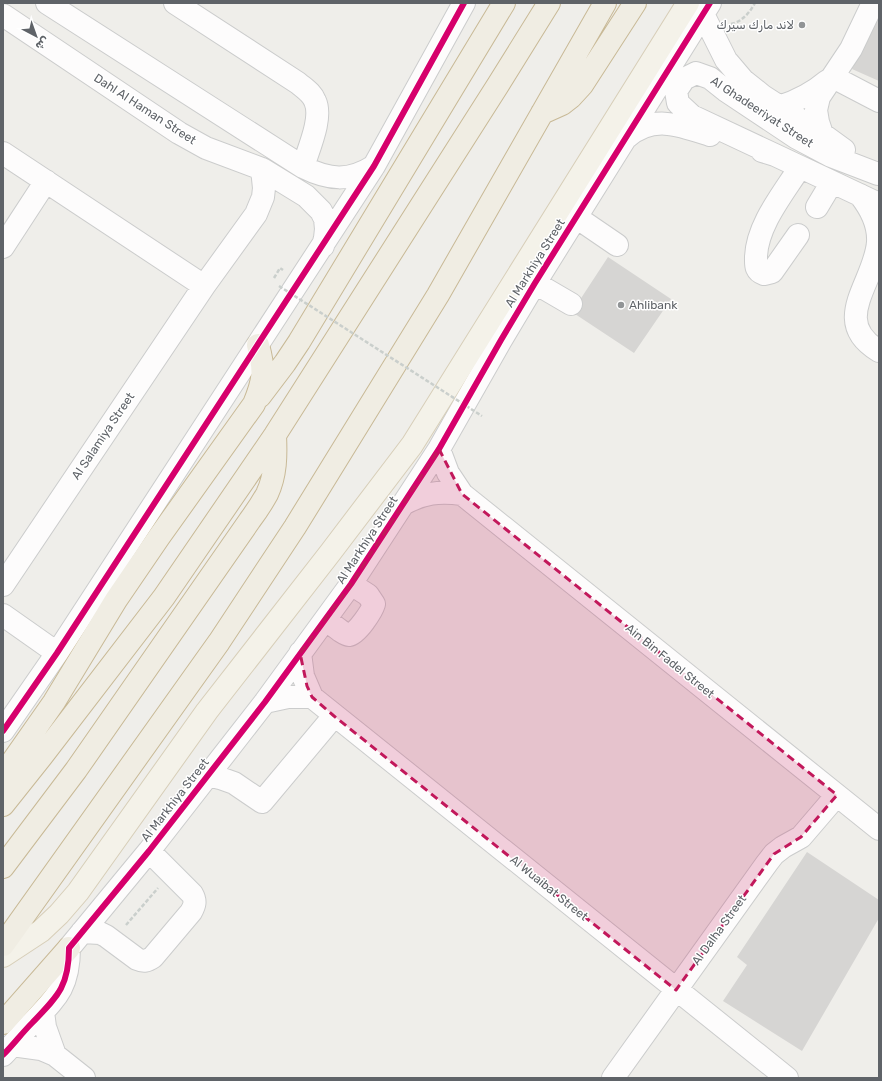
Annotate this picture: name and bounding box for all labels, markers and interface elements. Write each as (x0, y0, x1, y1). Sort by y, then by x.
north arrow (16, 16, 56, 56)
place label: لاند مارك سيرك (717, 18, 794, 33)
marker: لاند مارك سيرك (797, 20, 807, 30)
text: ش (33, 34, 52, 53)
street label: Dahl Al Haman Street (91, 71, 199, 147)
street label: Al Ghadeeriyat Street (708, 74, 816, 151)
street label: Al Markhiya Street (502, 216, 568, 310)
place label: Ahlibank (629, 298, 678, 312)
marker: Ahlibank (616, 300, 626, 310)
street label: Al Salamiya Street (69, 390, 137, 482)
street label: Al Markhiya Street (333, 493, 401, 586)
street label: Ain Bin Fadel Street (623, 621, 717, 701)
street label: Al Markhiya Street (138, 755, 212, 844)
street label: Al Wuaibat Street (507, 852, 591, 924)
street label: Al Dalha Street (689, 892, 749, 968)

